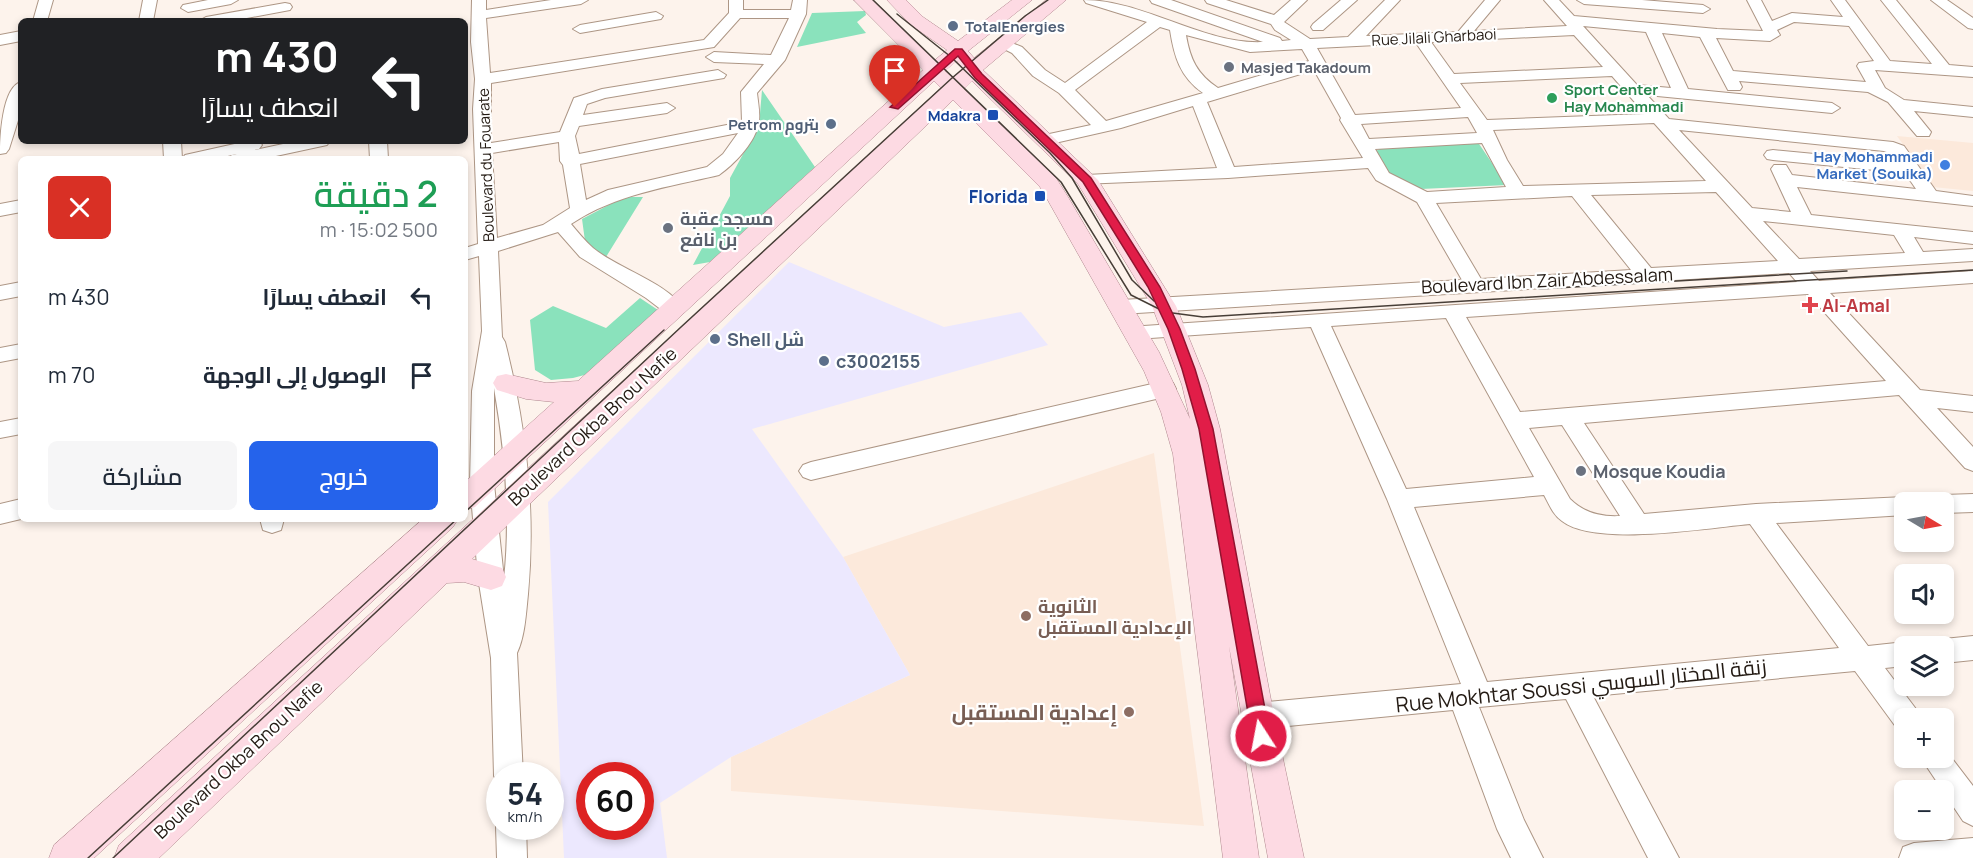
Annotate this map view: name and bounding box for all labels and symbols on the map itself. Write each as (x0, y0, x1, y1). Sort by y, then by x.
place label: TotalEnergies (965, 16, 1065, 37)
marker: TotalEnergies (946, 19, 960, 33)
street label: Rue Jilali Gharbaoi (1371, 23, 1497, 51)
pin (869, 45, 920, 107)
place label: Masjed Takadoum (1241, 57, 1371, 78)
marker: Masjed Takadoum (1222, 60, 1236, 74)
place label: Sport Center Hay Mohammadi (1564, 79, 1684, 117)
street label: Boulevard du Fouarate (473, 88, 499, 242)
marker: Sport Center Hay Mohammadi (1545, 91, 1559, 105)
place label: Mdakra (928, 105, 981, 126)
marker: Mdakra (986, 108, 1000, 122)
place label: Petrom بتروم (728, 114, 819, 135)
marker: Petrom بتروم (824, 117, 838, 131)
place label: Hay Mohammadi Market (Souika) (1813, 146, 1933, 184)
marker: Hay Mohammadi Market (Souika) (1938, 158, 1952, 172)
place label: Florida (969, 184, 1028, 208)
marker: Florida (1033, 189, 1047, 203)
place label: مسجد عقبة بن نافع (680, 206, 773, 252)
marker: مسجد عقبة بن نافع (661, 221, 675, 235)
street label: Boulevard Ibn Zair Abdessalam (1421, 261, 1673, 299)
place label: Al-Amal (1822, 293, 1890, 317)
marker: Al-Amal (1803, 298, 1817, 312)
place label: Shell شل (727, 327, 804, 351)
marker: Shell شل (708, 332, 722, 346)
street label: Boulevard Okba Bnou Nafie (502, 341, 682, 511)
place label: c3002155 (836, 349, 920, 373)
marker: c3002155 (817, 354, 831, 368)
place label: Mosque Koudia (1593, 459, 1726, 483)
marker: Mosque Koudia (1574, 464, 1588, 478)
north arrow (1894, 492, 1954, 552)
place label: الثانوية الإعدادية المستقبل (1038, 594, 1192, 640)
marker: الثانوية الإعدادية المستقبل (1019, 609, 1033, 623)
street label: Rue Mokhtar Soussi زنقة المختار السوسي (1394, 652, 1768, 720)
street label: Boulevard Okba Bnou Nafie (148, 674, 328, 844)
place label: إعدادية المستقبل (952, 698, 1117, 727)
position arrow (1229, 704, 1293, 768)
marker: إعدادية المستقبل (1122, 705, 1136, 719)
speed limit sign: 60 (576, 762, 654, 840)

